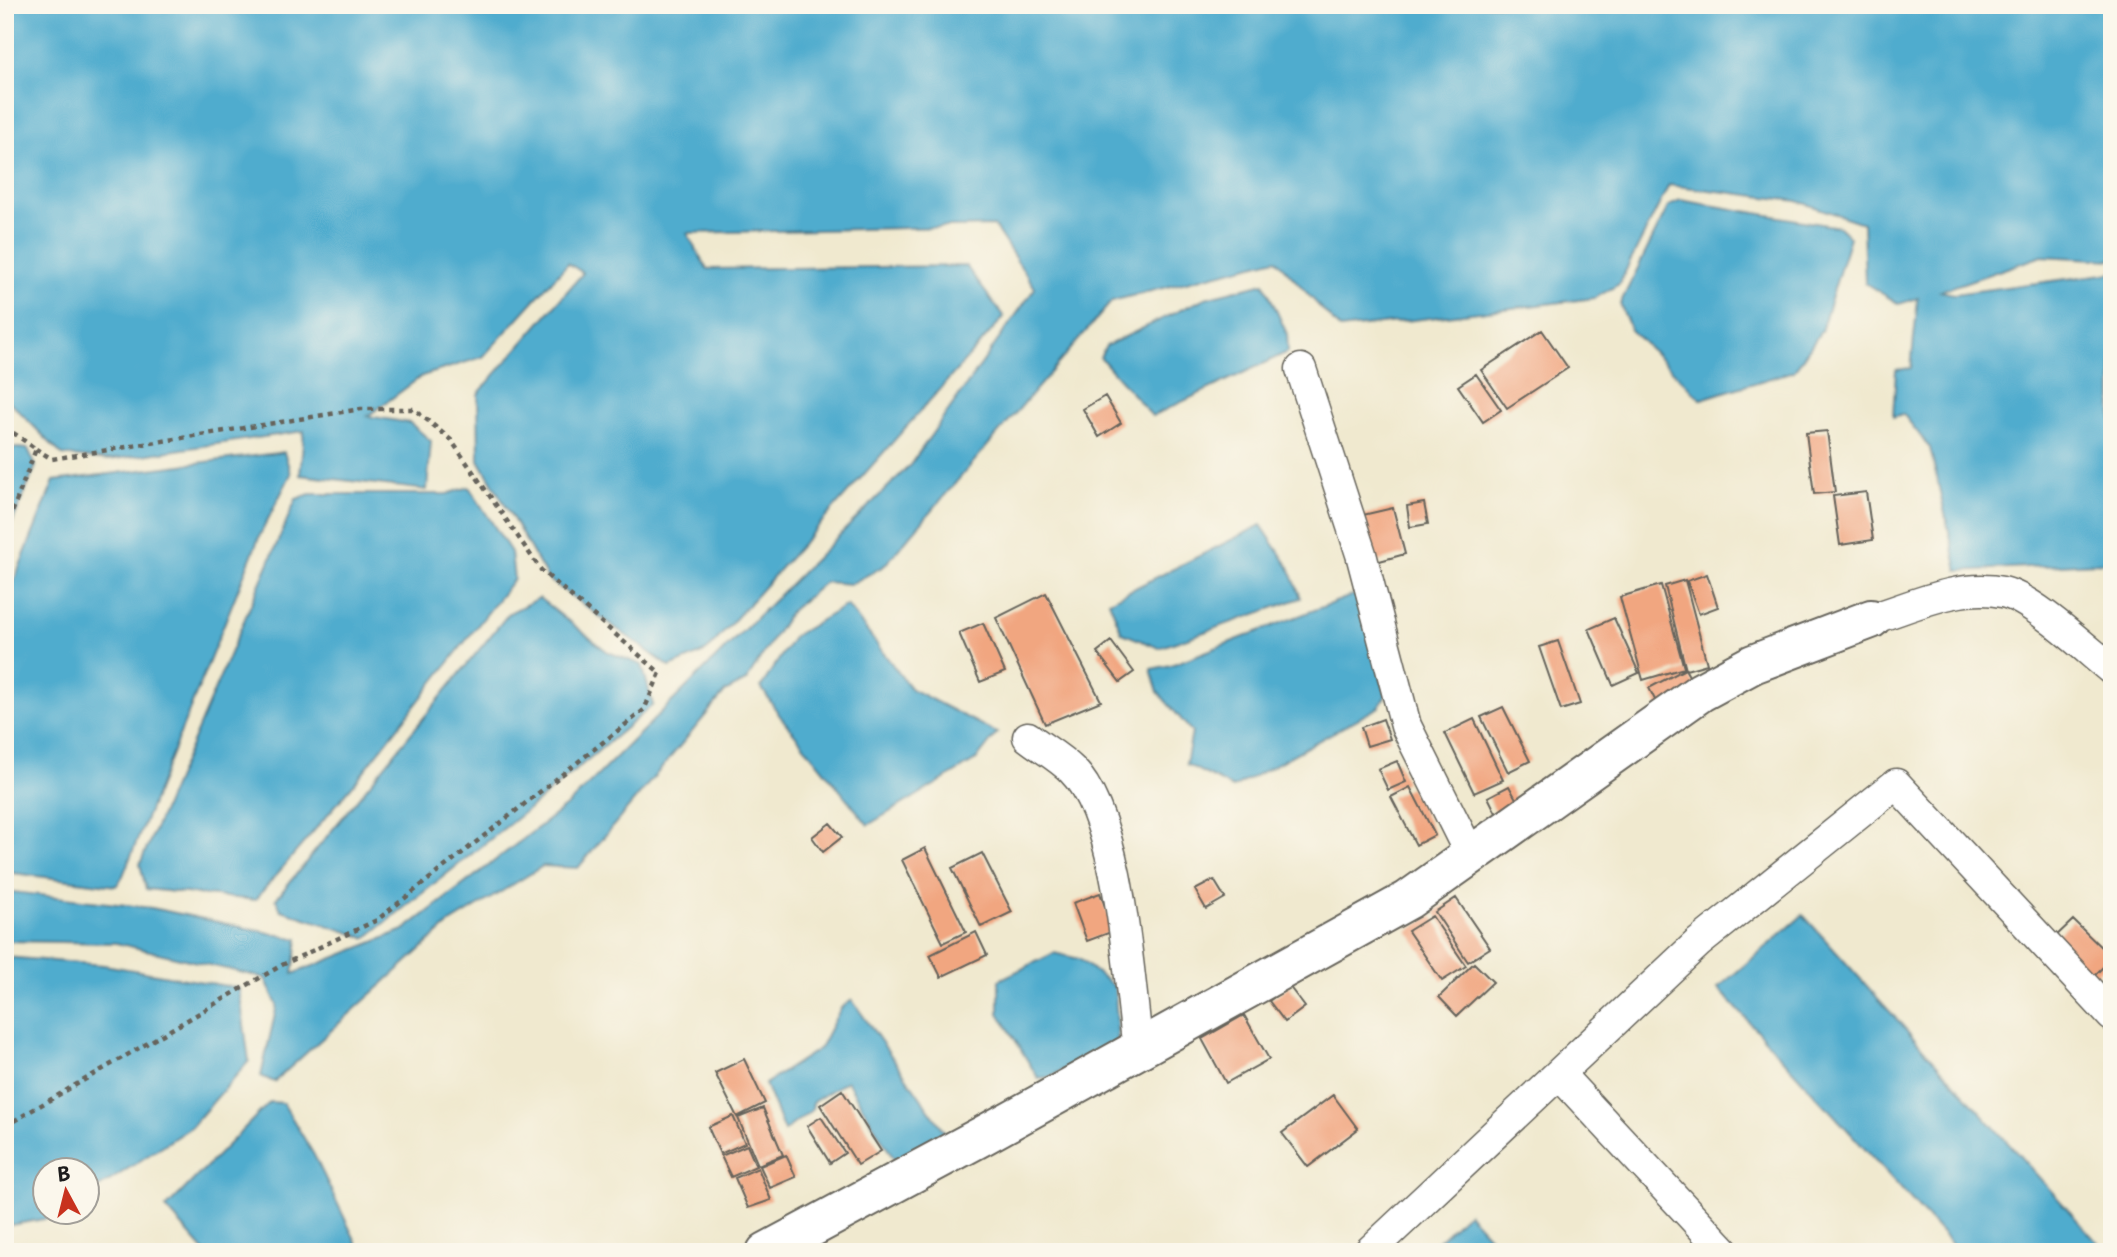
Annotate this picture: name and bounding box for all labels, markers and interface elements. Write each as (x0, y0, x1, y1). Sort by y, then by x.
north arrow (32, 1156, 102, 1226)
text: B (56, 1158, 72, 1188)

